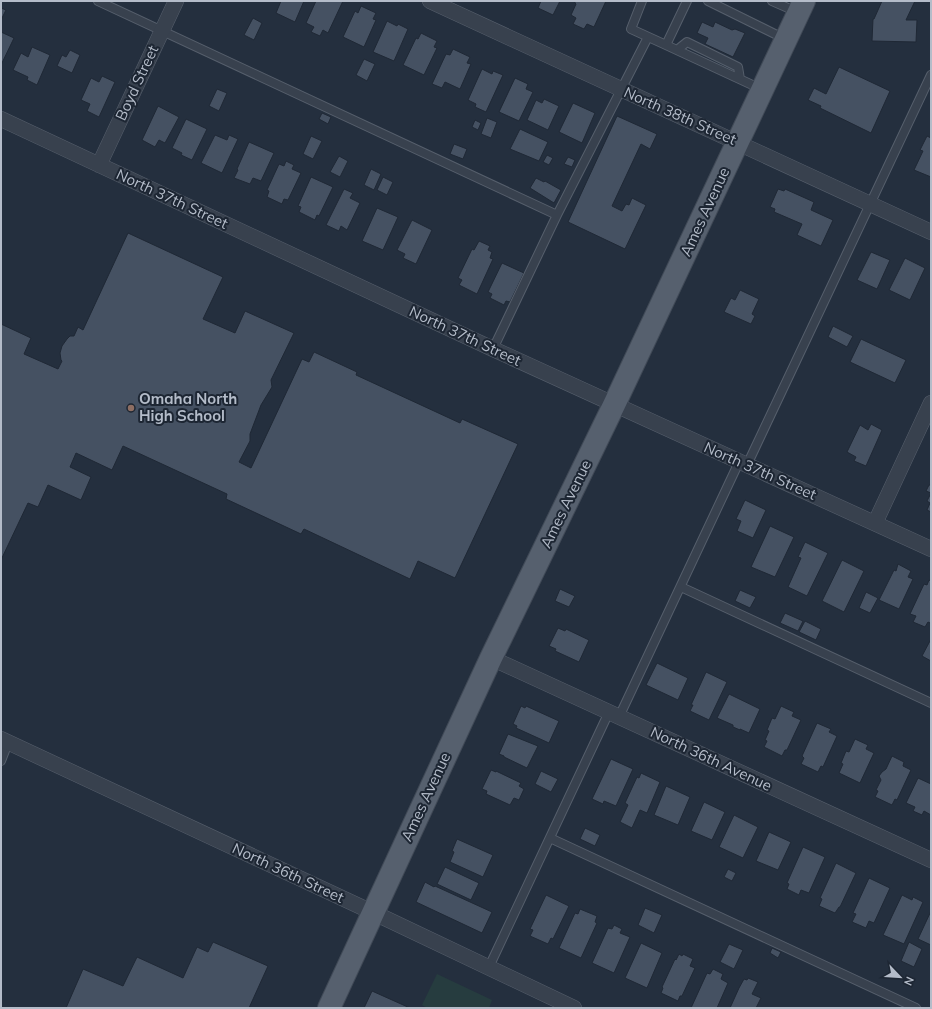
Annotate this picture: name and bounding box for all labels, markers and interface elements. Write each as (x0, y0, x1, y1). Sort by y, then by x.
street label: Boyd Street (111, 42, 162, 123)
street label: North 38th Street (621, 82, 739, 149)
street label: North 37th Street (113, 164, 231, 233)
street label: Ames Avenue (676, 164, 733, 259)
street label: North 37th Street (406, 301, 524, 370)
place label: Omaha North High School (139, 389, 237, 425)
marker: Omaha North High School (126, 403, 136, 413)
street label: North 37th Street (701, 437, 819, 504)
street label: Ames Avenue (536, 456, 595, 551)
street label: North 36th Avenue (647, 722, 775, 795)
street label: Ames Avenue (397, 749, 454, 844)
street label: North 36th Street (229, 838, 347, 907)
north arrow (880, 957, 920, 997)
text: N (901, 975, 917, 988)

